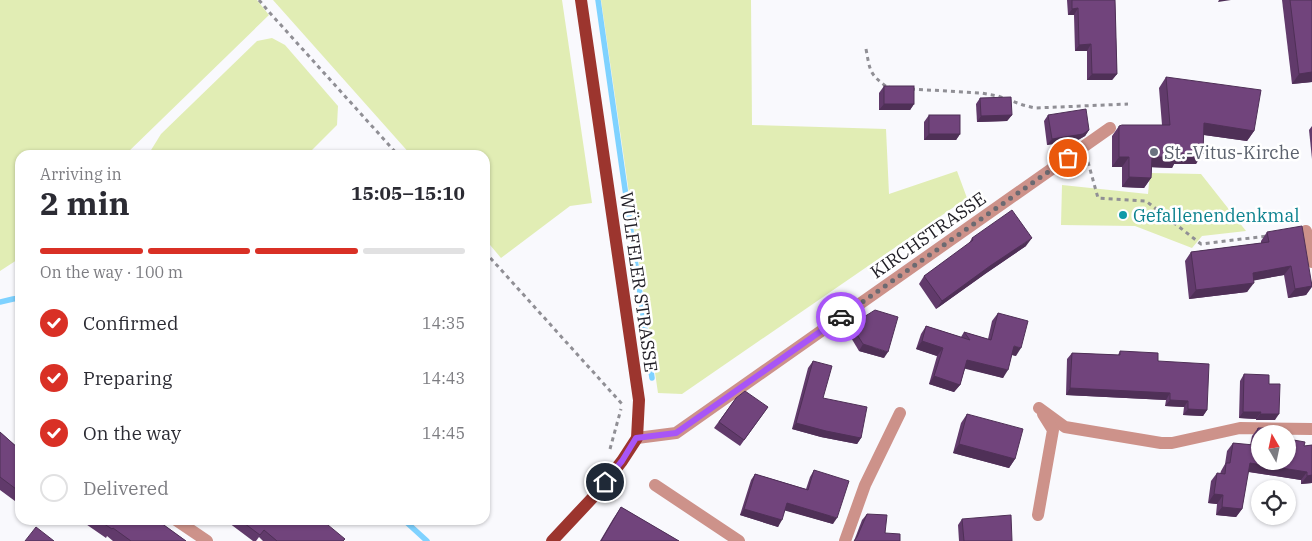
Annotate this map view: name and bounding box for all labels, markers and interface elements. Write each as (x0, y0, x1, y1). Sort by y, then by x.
pin (1047, 137, 1089, 179)
place label: St.-Vitus-Kirche (1164, 141, 1300, 164)
icon: bag (1054, 144, 1082, 172)
marker: St.-Vitus-Kirche (1148, 146, 1160, 158)
text: Arriving in (40, 164, 122, 184)
text: 15:05–15:10 (351, 181, 465, 205)
text: 2 min (40, 182, 130, 224)
street label: KIRCHSTRASSE (866, 187, 990, 283)
street label: WÜLFELER STRASSE (615, 190, 663, 374)
place label: Gefallenendenkmal (1133, 204, 1300, 227)
marker: Gefallenendenkmal (1117, 209, 1129, 221)
text: On the way · 100 m (40, 262, 183, 282)
courier (816, 292, 866, 342)
icon: car (827, 303, 855, 331)
icon: check (40, 309, 68, 337)
text: Confirmed (83, 311, 178, 335)
text: 14:35 (422, 313, 465, 333)
icon: check (40, 364, 68, 392)
text: Preparing (83, 366, 172, 390)
text: 14:43 (422, 368, 465, 388)
icon: check (40, 419, 68, 447)
text: On the way (83, 421, 181, 445)
text: 14:45 (422, 423, 465, 443)
north arrow (1251, 425, 1296, 470)
map controls (1251, 425, 1296, 525)
pin (584, 461, 626, 503)
icon: home (591, 468, 619, 496)
text: Delivered (83, 476, 169, 500)
button: locate (1251, 480, 1296, 525)

